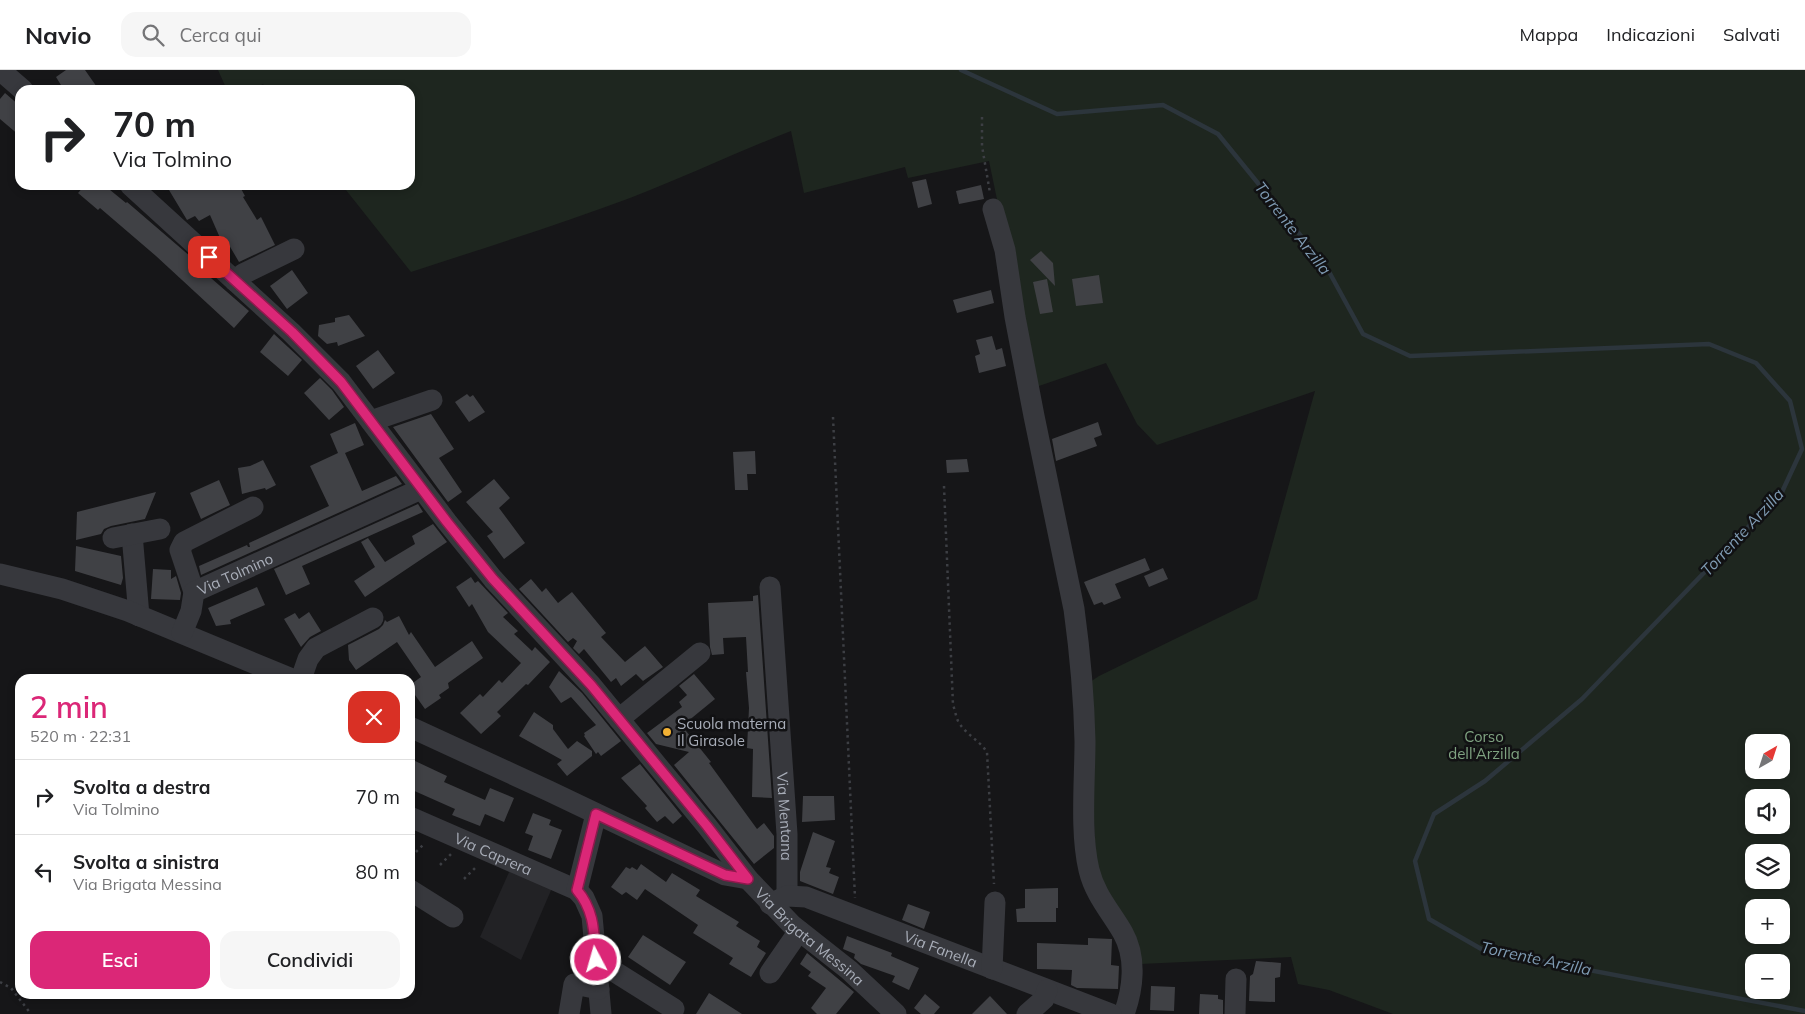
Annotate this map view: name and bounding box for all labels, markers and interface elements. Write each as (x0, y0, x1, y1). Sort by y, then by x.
search box (121, 12, 471, 57)
text: Navio (25, 20, 91, 50)
icon: search (139, 21, 167, 49)
text: Cerca qui (179, 23, 261, 47)
text: Mappa (1520, 23, 1578, 46)
text: Indicazioni (1606, 23, 1695, 46)
text: Salvati (1723, 23, 1780, 46)
text: 70 m (113, 102, 196, 146)
icon: right (30, 105, 95, 170)
text: Via Tolmino (113, 145, 232, 173)
water label: Torrente Arzilla (1250, 178, 1336, 279)
pin (188, 236, 230, 278)
icon: arrive (195, 243, 223, 271)
water label: Torrente Arzilla (1696, 484, 1788, 580)
street label: Via Tolmino (194, 548, 276, 599)
text: 2 min (30, 688, 108, 726)
button: close (348, 691, 400, 743)
place label: Scuola materna Il Girasole (677, 714, 786, 750)
text: 520 m · 22:31 (30, 726, 131, 746)
marker: Scuola materna Il Girasole (661, 726, 673, 738)
park label: Corso dell'Arzilla (1448, 727, 1520, 763)
north arrow (1745, 734, 1790, 779)
map controls (1745, 734, 1790, 999)
street label: Via Mentana (773, 771, 797, 861)
text: Svolta a destra (73, 775, 211, 799)
icon: right (30, 783, 58, 811)
text: 70 m (356, 785, 400, 809)
button: sound (1745, 789, 1790, 834)
text: Via Tolmino (73, 799, 160, 819)
street label: Via Caprera (452, 828, 535, 879)
button: layers (1745, 844, 1790, 889)
text: Svolta a sinistra (73, 850, 219, 874)
icon: left (30, 858, 58, 886)
text: 80 m (356, 860, 400, 884)
text: Via Brigata Messina (73, 874, 222, 894)
street label: Via Brigata Messina (751, 883, 869, 989)
button: + (1745, 899, 1790, 944)
street label: Via Fanella (901, 926, 980, 971)
button: Esci (30, 931, 210, 989)
button: Condividi (220, 931, 400, 989)
position arrow (569, 933, 621, 985)
water label: Torrente Arzilla (1479, 937, 1593, 980)
button: − (1745, 954, 1790, 999)

